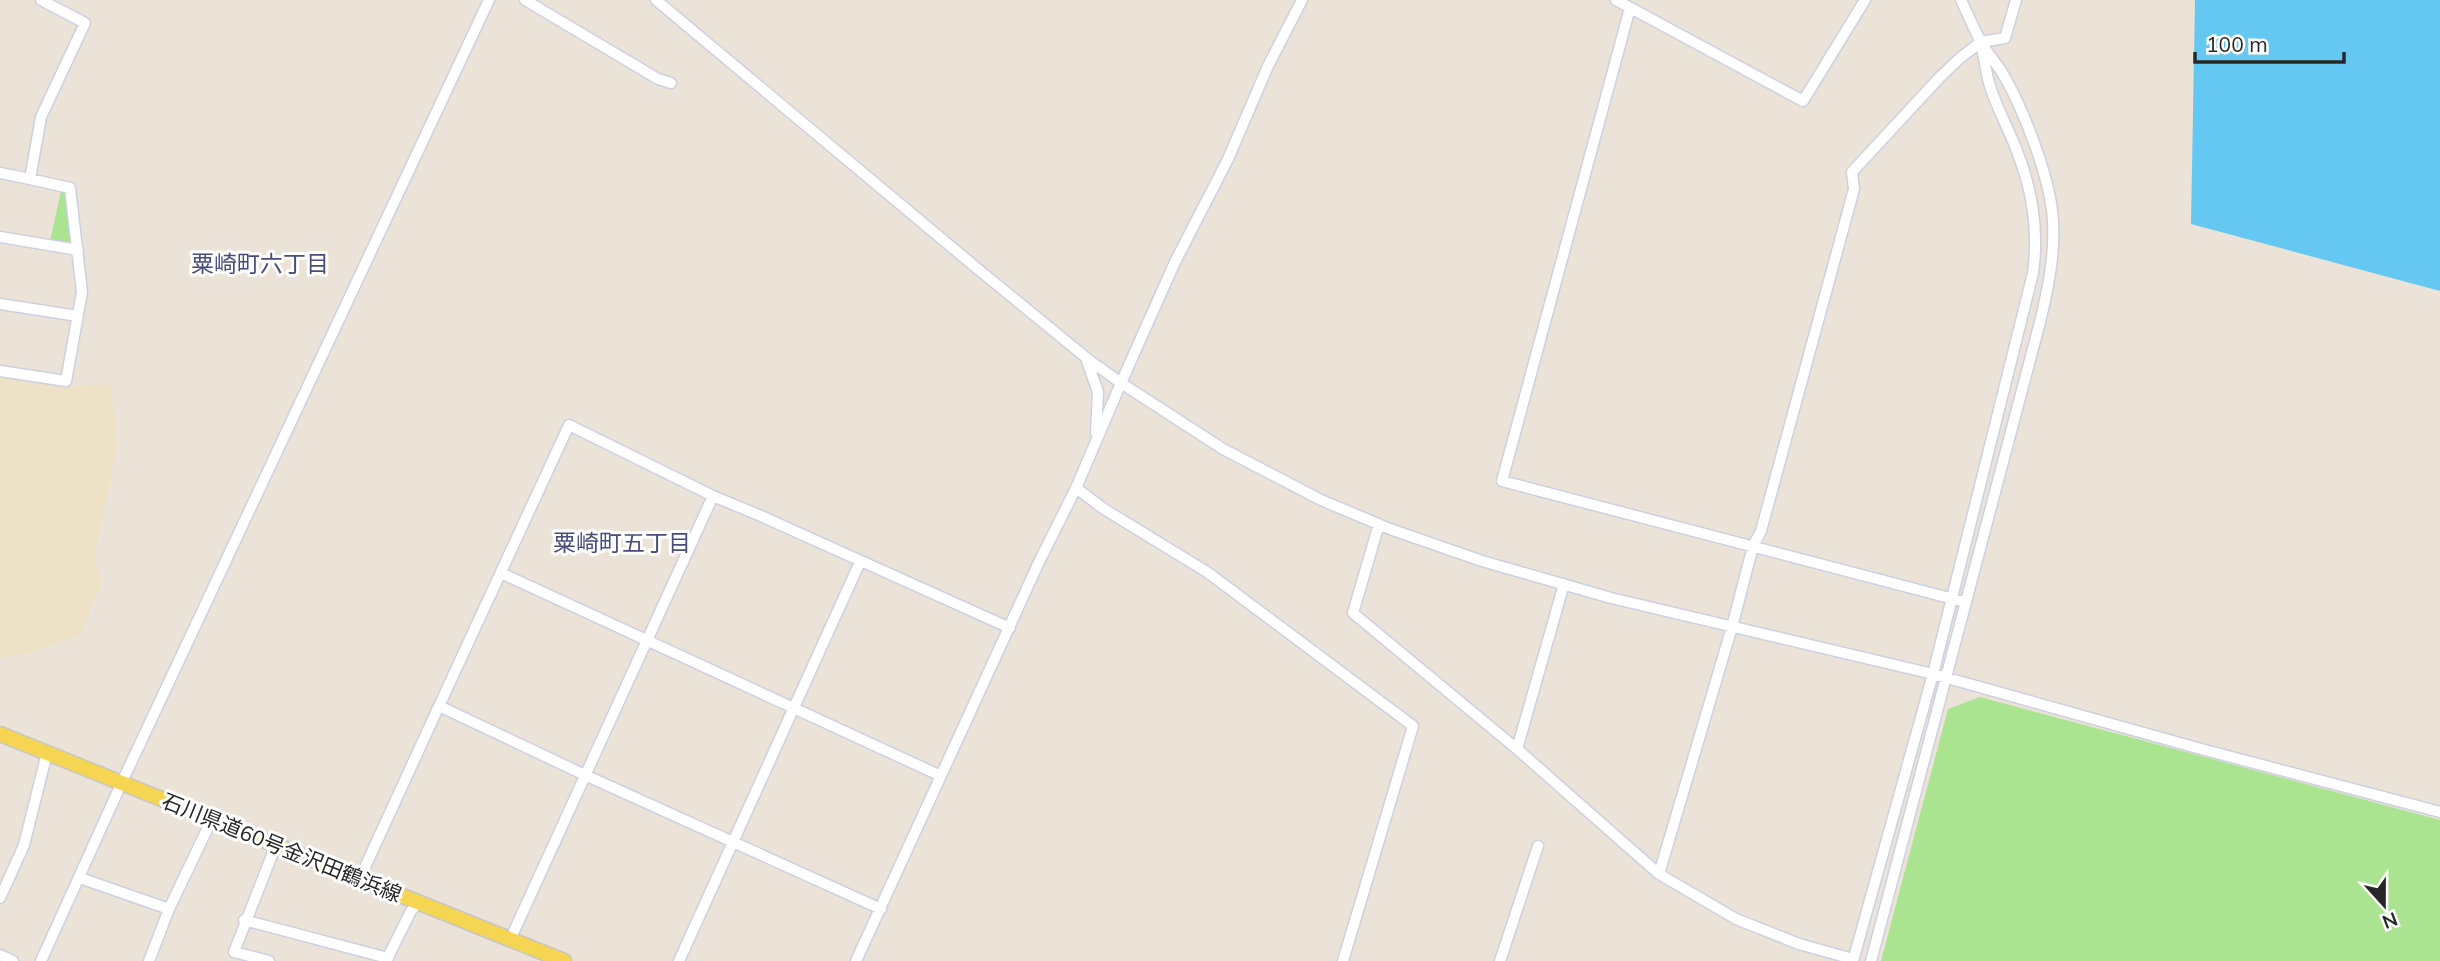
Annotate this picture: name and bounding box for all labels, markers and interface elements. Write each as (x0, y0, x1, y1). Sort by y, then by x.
scale bar (2195, 21, 2344, 65)
text: 100 m (2206, 31, 2268, 57)
district label: 粟崎町六丁目 (191, 249, 329, 278)
district label: 粟崎町五丁目 (553, 528, 691, 557)
street label: 石川県道60号金沢田鶴浜線 (158, 787, 406, 907)
north arrow (2349, 870, 2419, 940)
text: N (2379, 907, 2401, 935)

